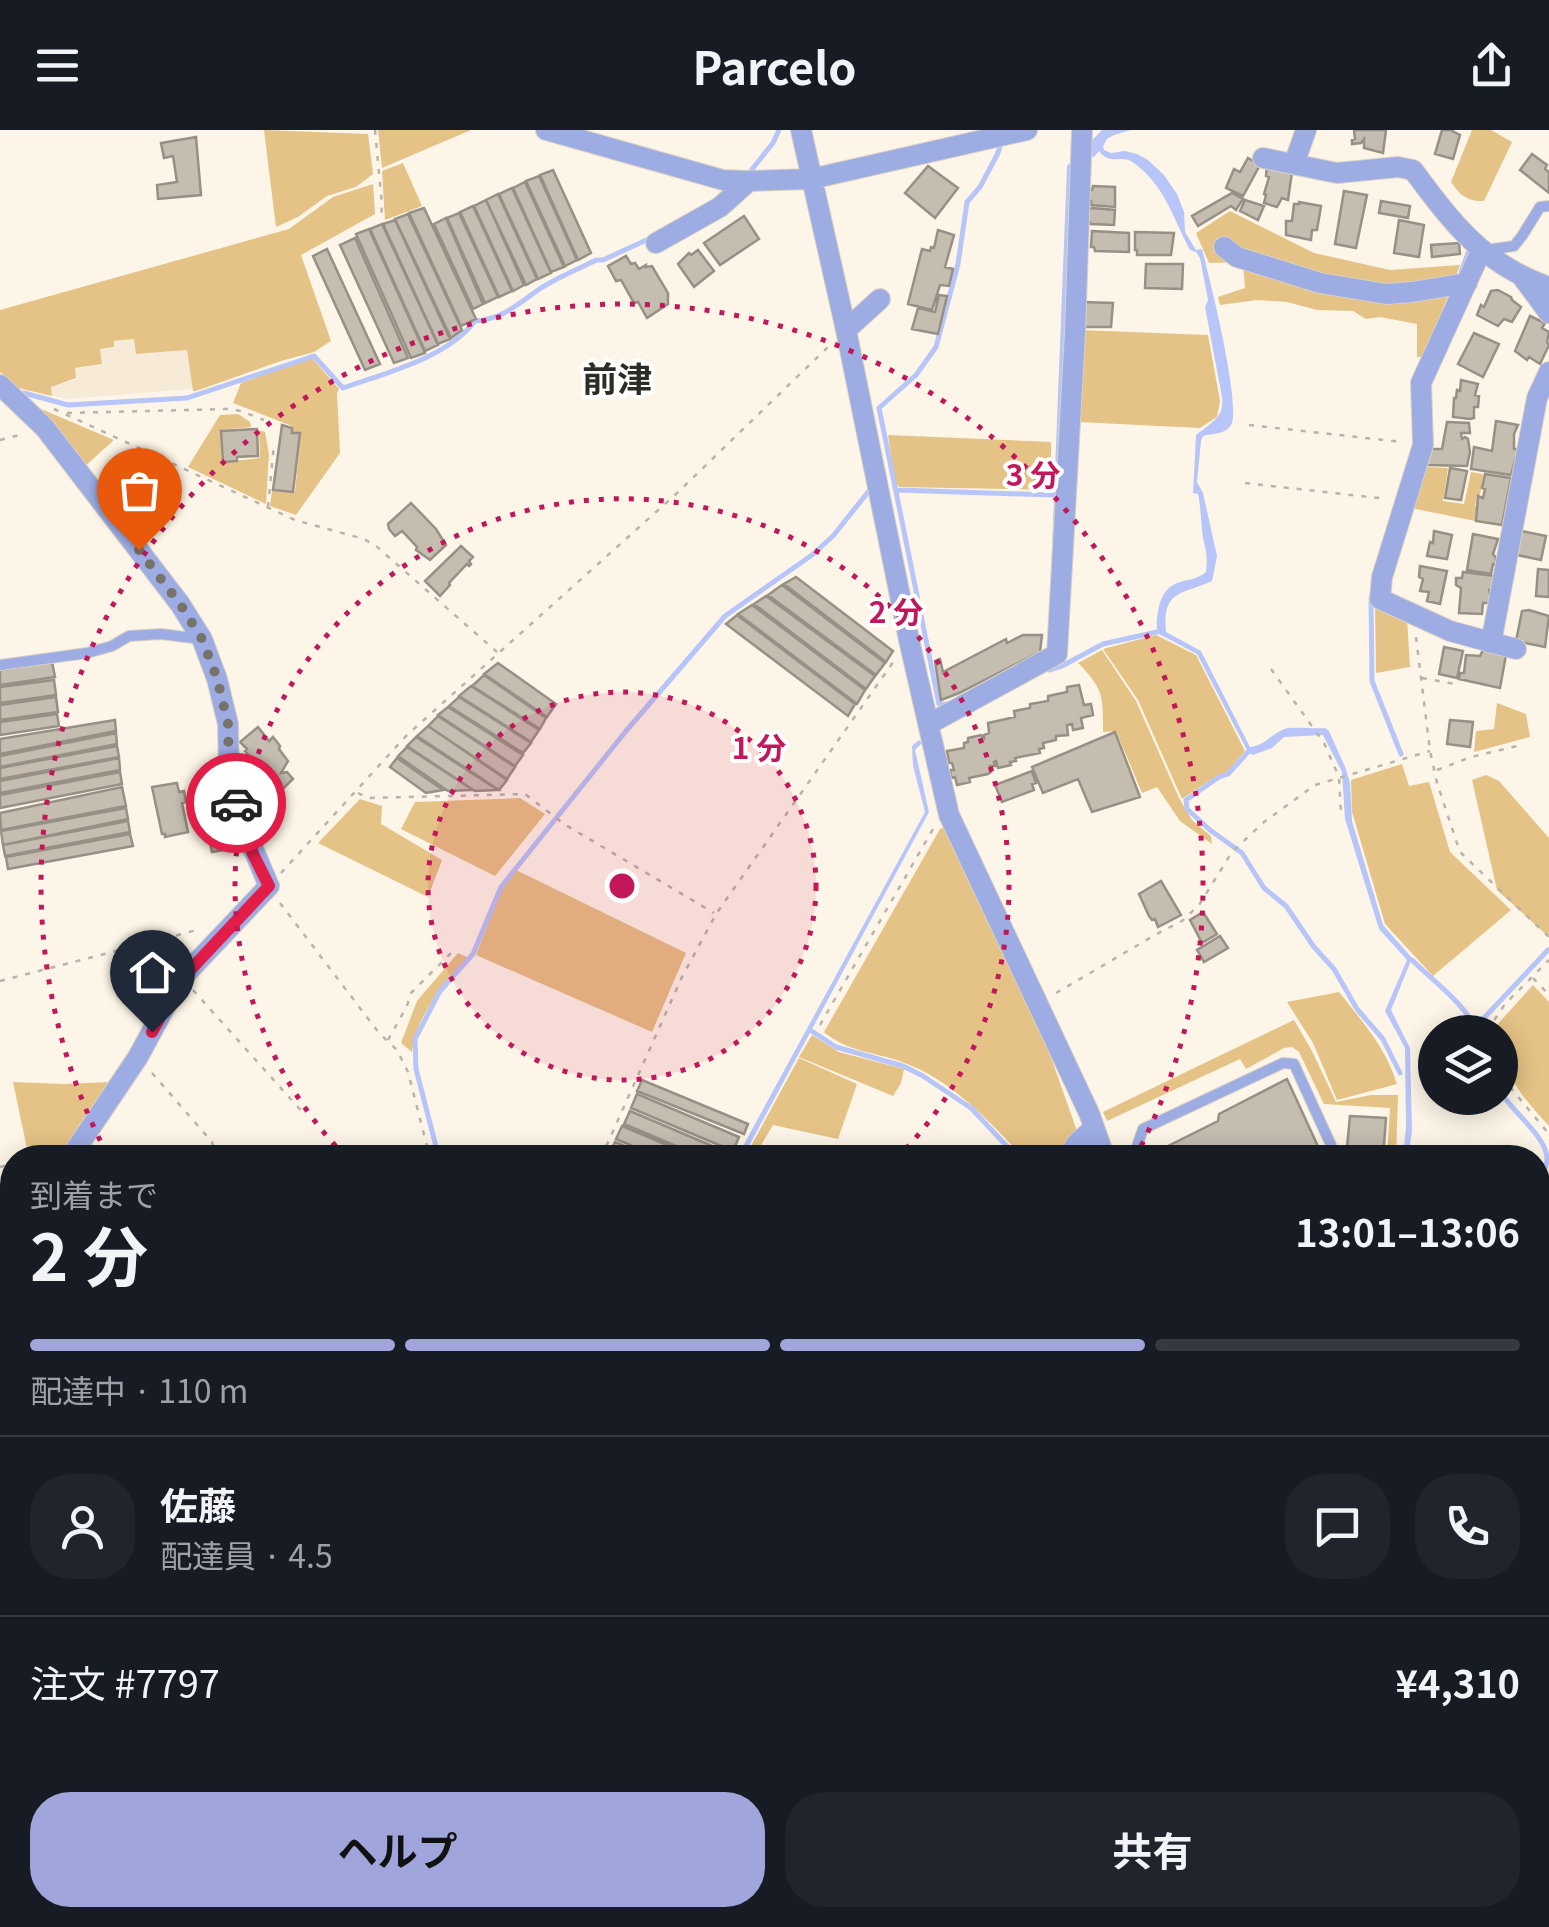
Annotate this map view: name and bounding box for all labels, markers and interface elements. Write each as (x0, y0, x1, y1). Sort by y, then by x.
text: Parcelo (692, 33, 857, 98)
icon: menu (30, 38, 85, 93)
icon: share (1464, 38, 1519, 93)
district label: 前津 (582, 351, 652, 402)
pin (97, 448, 182, 551)
text: 3 分 (1006, 451, 1060, 495)
icon: bag (112, 463, 167, 518)
text: 2 分 (869, 588, 923, 632)
text: 1 分 (732, 724, 786, 768)
courier (186, 753, 286, 853)
icon: car (209, 776, 264, 831)
centre of rings (604, 868, 640, 904)
pin (110, 930, 195, 1033)
icon: home (125, 945, 180, 1000)
map controls (1418, 1015, 1518, 1115)
button: layers (1418, 1015, 1518, 1115)
text: 到着まで (30, 1170, 158, 1216)
text: 13:01–13:06 (1295, 1203, 1520, 1258)
text: 2 分 (30, 1206, 148, 1300)
text: 配達中 · 110 m (30, 1366, 248, 1412)
button: person (30, 1474, 135, 1579)
button: chat (1285, 1474, 1390, 1579)
button: phone (1415, 1474, 1520, 1579)
text: 佐藤 (160, 1476, 236, 1531)
text: 配達員 · 4.5 (160, 1531, 333, 1577)
text: 注文 #7797 (30, 1654, 220, 1709)
text: ¥4,310 (1396, 1654, 1520, 1709)
button: ヘルプ (30, 1792, 765, 1907)
button: 共有 (785, 1792, 1520, 1907)

